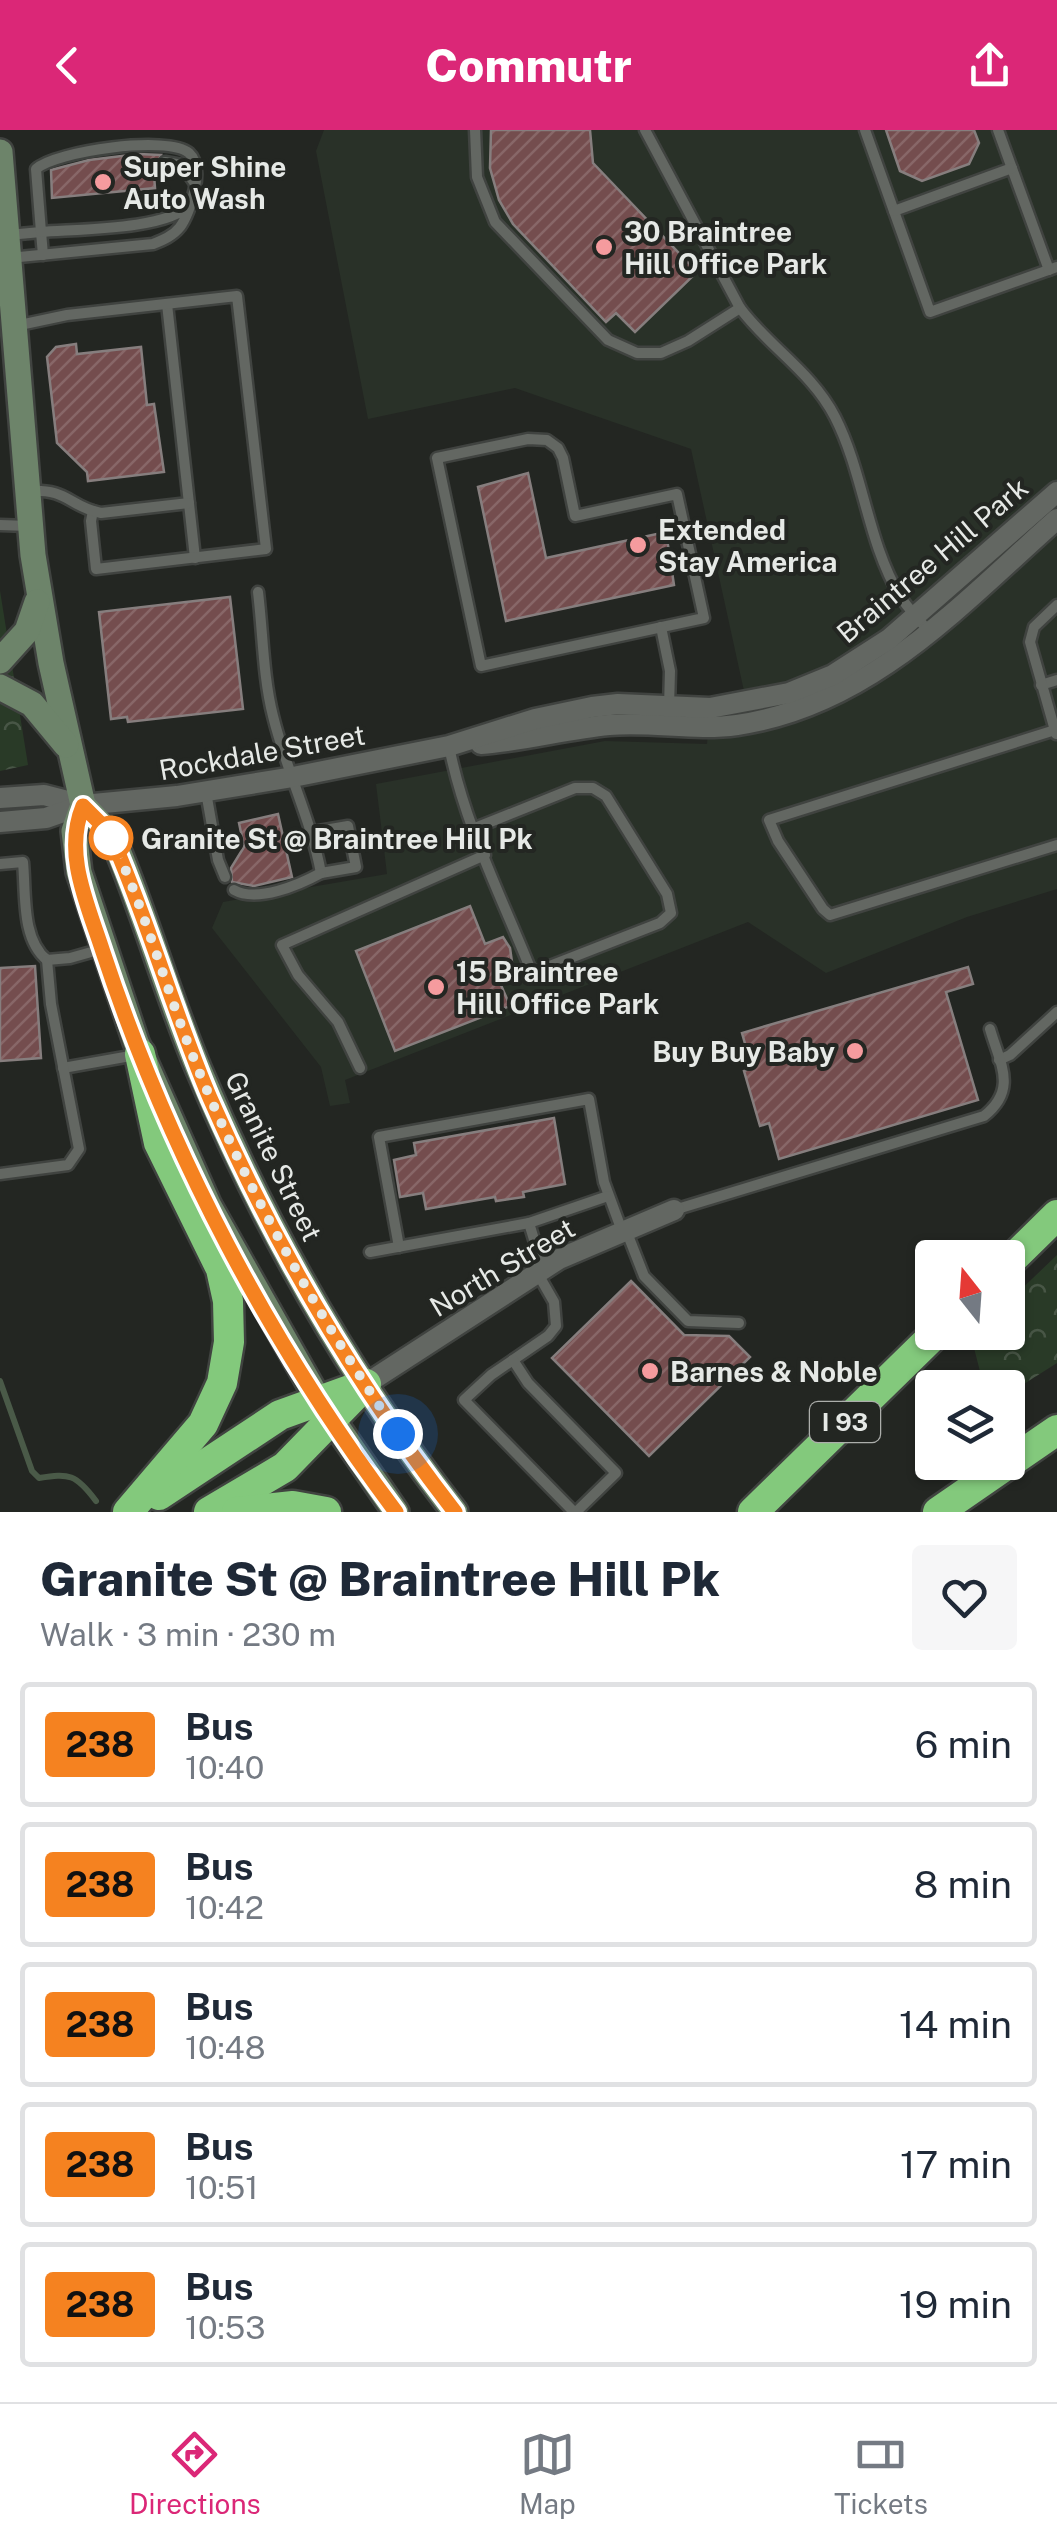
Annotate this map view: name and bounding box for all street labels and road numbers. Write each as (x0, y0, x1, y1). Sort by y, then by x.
street label: Braintree Hill Park (830, 471, 1034, 649)
street label: Rockdale Street (156, 718, 368, 786)
street label: Granite Street (219, 1066, 329, 1246)
street label: North Street (424, 1211, 580, 1323)
road number: I 93 (810, 1402, 880, 1442)

